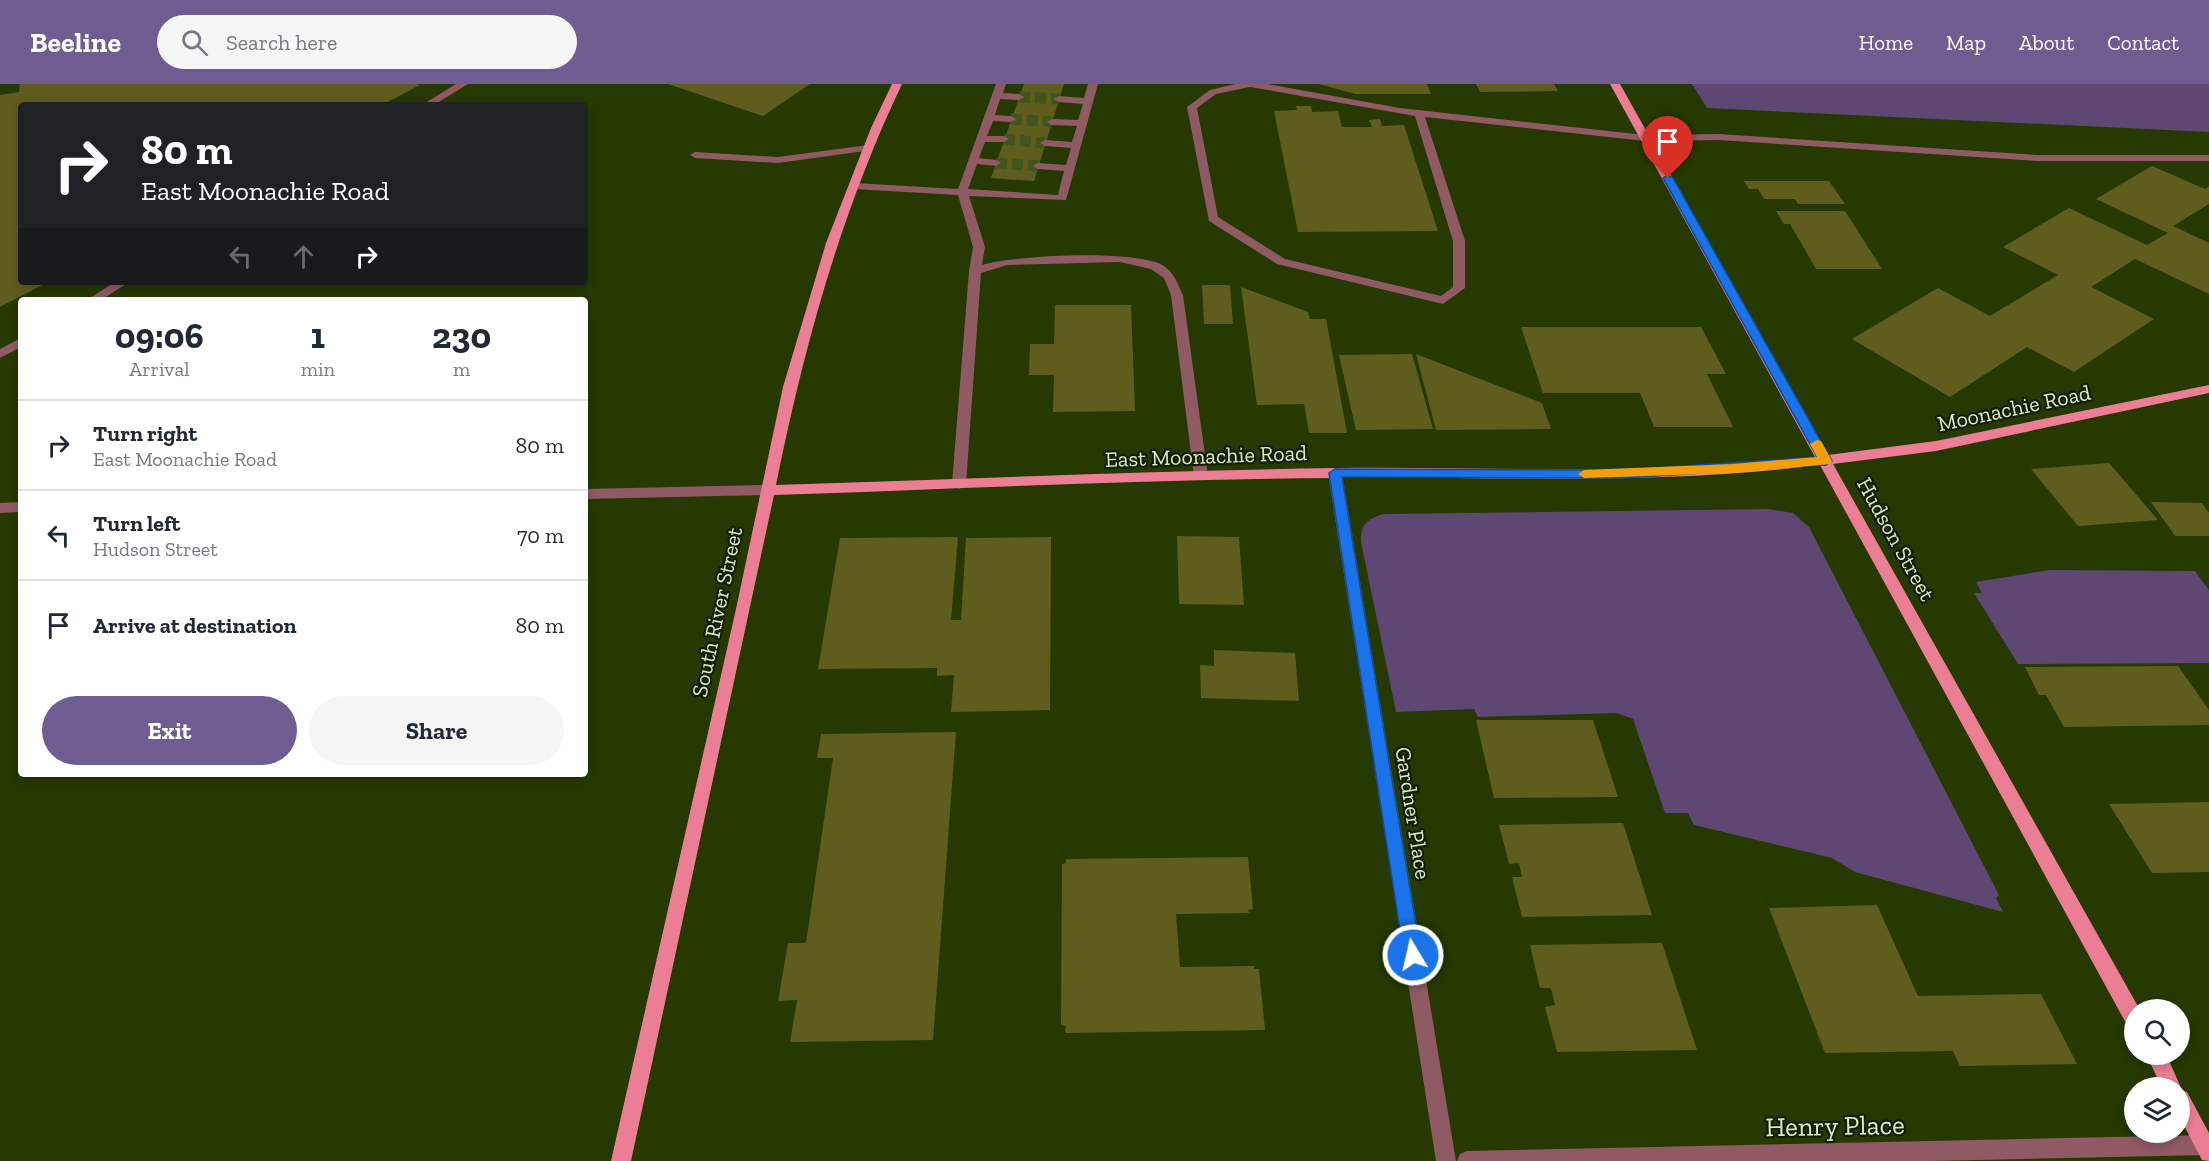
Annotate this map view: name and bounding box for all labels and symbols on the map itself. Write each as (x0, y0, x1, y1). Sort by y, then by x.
pin (1642, 116, 1693, 178)
street label: Moonachie Road (1935, 379, 2093, 437)
street label: East Moonachie Road (1104, 439, 1308, 473)
street label: Hudson Street (1851, 473, 1941, 606)
street label: South River Street (686, 524, 748, 699)
street label: Gardner Place (1389, 745, 1437, 881)
position arrow (1381, 923, 1445, 987)
street label: Henry Place (1765, 1109, 1905, 1143)

